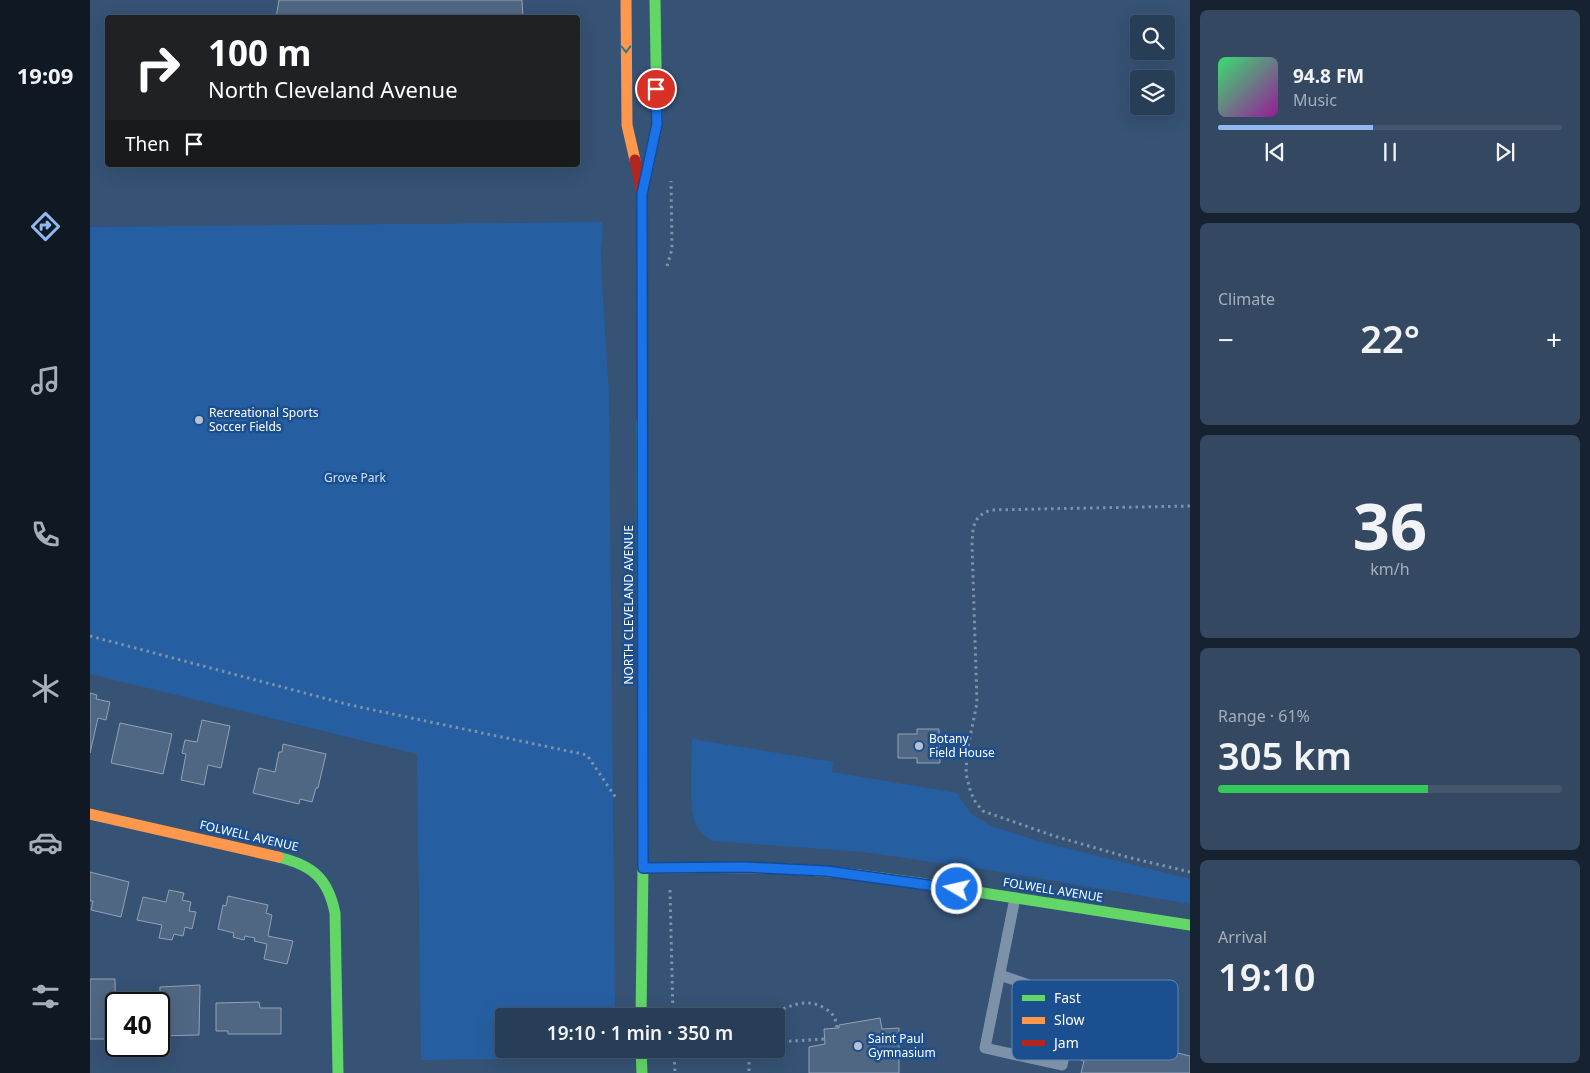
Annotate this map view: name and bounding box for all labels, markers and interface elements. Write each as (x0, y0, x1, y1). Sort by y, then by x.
map controls (1130, 15, 1175, 115)
button: search (1130, 15, 1175, 60)
text: 100 m (208, 29, 311, 76)
icon: right (125, 35, 190, 100)
one-way arrow (621, 45, 631, 53)
text: 19:09 (17, 60, 73, 90)
text: 94.8 FM (1293, 63, 1364, 89)
pin (635, 68, 677, 110)
button: layers (1130, 70, 1175, 115)
text: North Cleveland Avenue (208, 74, 458, 104)
icon: arrive (642, 75, 670, 103)
text: Music (1293, 89, 1337, 111)
icon: arrive (180, 130, 208, 158)
text: Then (125, 131, 170, 157)
icon: previous (1261, 138, 1289, 166)
icon: pause (1376, 138, 1404, 166)
icon: next (1491, 138, 1519, 166)
icon: directions (28, 209, 63, 244)
text: Climate (1218, 288, 1275, 310)
text: 22° (1360, 312, 1420, 364)
text: − (1218, 320, 1234, 358)
text: + (1546, 320, 1562, 358)
icon: music (28, 363, 63, 398)
place label: Recreational Sports Soccer Fields (209, 404, 319, 435)
marker: Recreational Sports Soccer Fields (193, 414, 205, 426)
park label: Grove Park (324, 469, 386, 486)
text: 36 (1353, 481, 1427, 569)
icon: phone (28, 517, 63, 552)
street label: NORTH CLEVELAND AVENUE (620, 525, 637, 685)
text: km/h (1370, 558, 1410, 580)
icon: climate (28, 671, 63, 706)
text: Range · 61% (1218, 705, 1310, 727)
text: 305 km (1218, 729, 1352, 781)
place label: Botany Field House (929, 730, 995, 761)
marker: Botany Field House (913, 740, 925, 752)
street label: FOLWELL AVENUE (198, 816, 300, 855)
icon: car (28, 825, 63, 860)
position arrow (930, 862, 982, 914)
street label: FOLWELL AVENUE (1002, 873, 1104, 906)
text: Arrival (1218, 926, 1267, 948)
text: 19:10 (1218, 950, 1315, 1002)
icon: filters (28, 979, 63, 1014)
legend (1012, 980, 1178, 1060)
text: Fast (1054, 988, 1081, 1007)
speed limit sign: 40 (105, 992, 170, 1057)
text: Slow (1054, 1010, 1085, 1029)
text: 19:10 · 1 min · 350 m (547, 1020, 733, 1046)
place label: Saint Paul Gymnasium (868, 1030, 936, 1061)
text: Jam (1052, 1033, 1079, 1052)
marker: Saint Paul Gymnasium (852, 1040, 864, 1052)

